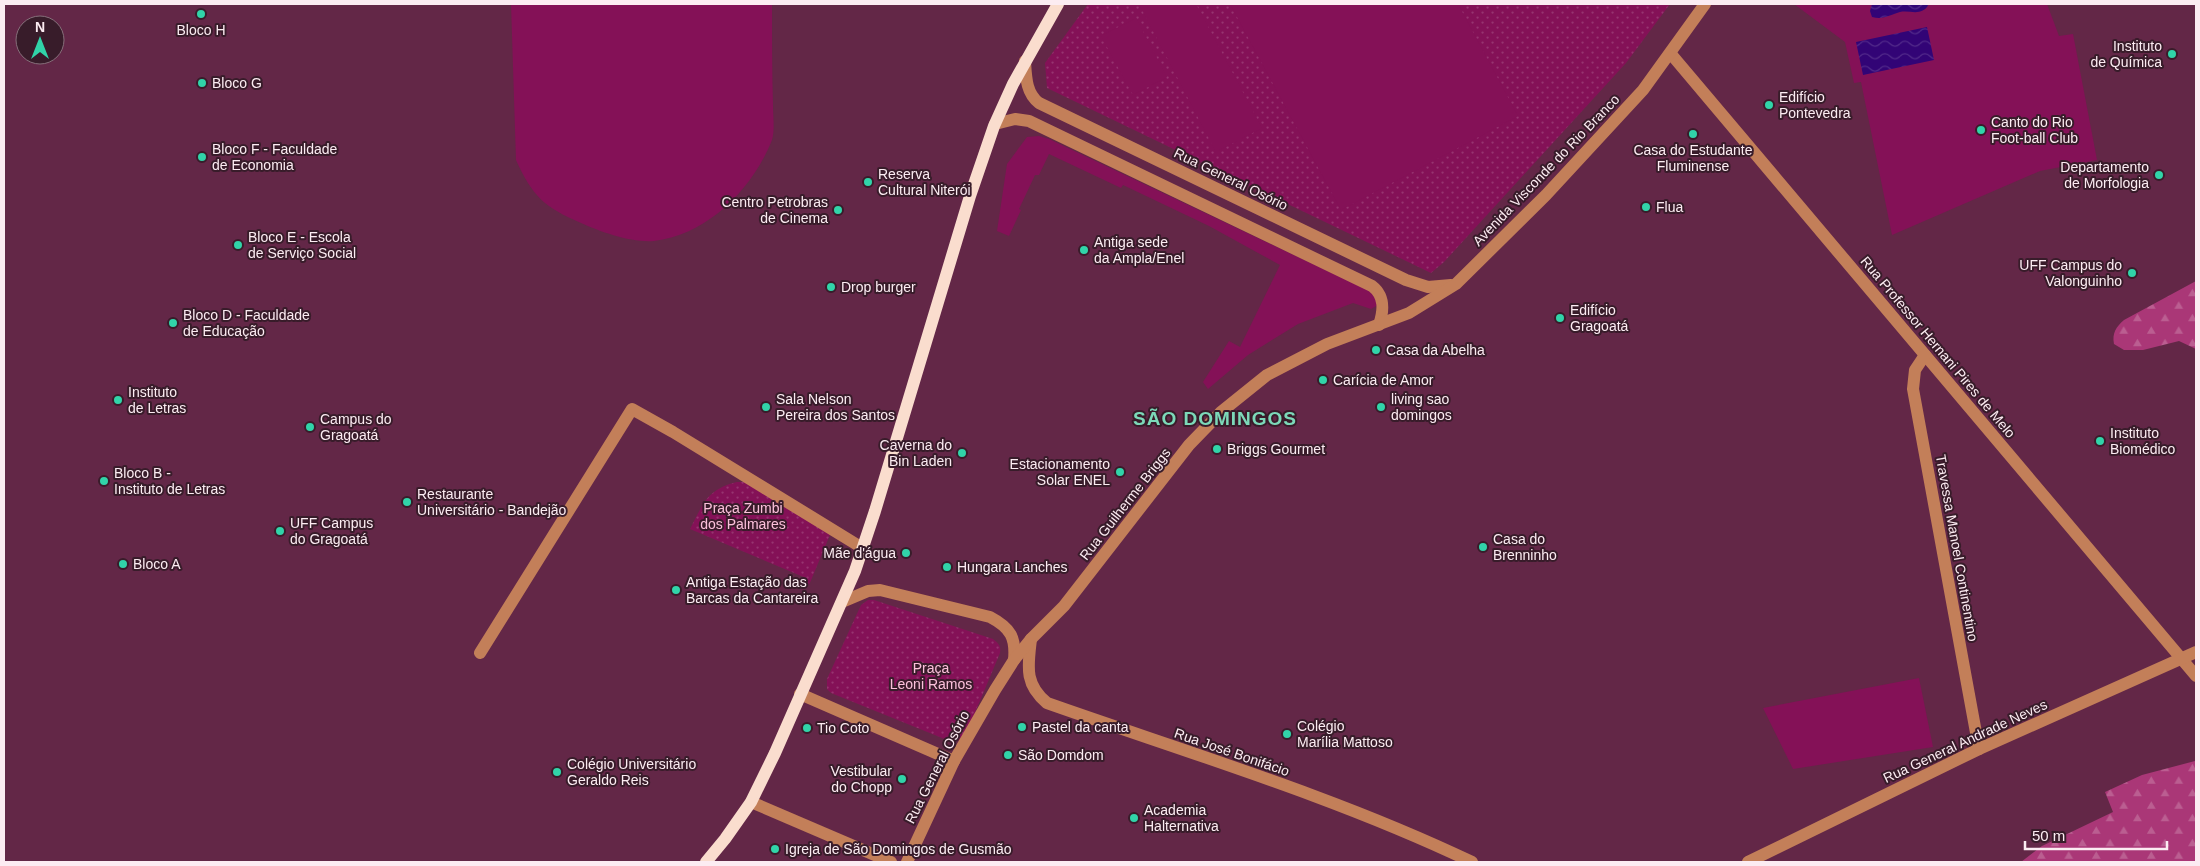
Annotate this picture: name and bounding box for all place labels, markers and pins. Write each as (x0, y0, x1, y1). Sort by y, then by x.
marker: Bloco H (195, 8, 207, 20)
place label: Bloco H (176, 22, 226, 38)
place label: Instituto de Química (2090, 38, 2162, 70)
marker: Instituto de Química (2166, 48, 2178, 60)
place label: Bloco G (212, 75, 262, 91)
marker: Bloco G (196, 77, 208, 89)
place label: Edifício Pontevedra (1779, 89, 1851, 121)
marker: Edifício Pontevedra (1763, 99, 1775, 111)
place label: Canto do Rio Foot-ball Club (1991, 114, 2078, 146)
marker: Canto do Rio Foot-ball Club (1975, 124, 1987, 136)
marker: Casa do Estudante Fluminense (1687, 128, 1699, 140)
place label: Bloco F - Faculdade de Economia (212, 141, 337, 173)
place label: Casa do Estudante Fluminense (1633, 142, 1753, 174)
marker: Bloco F - Faculdade de Economia (196, 151, 208, 163)
place label: Departamento de Morfologia (2060, 159, 2149, 191)
place label: Reserva Cultural Niterói (878, 166, 971, 198)
marker: Departamento de Morfologia (2153, 169, 2165, 181)
marker: Reserva Cultural Niterói (862, 176, 874, 188)
place label: Centro Petrobras de Cinema (721, 194, 828, 226)
place label: Flua (1656, 199, 1683, 215)
marker: Flua (1640, 201, 1652, 213)
marker: Centro Petrobras de Cinema (832, 204, 844, 216)
place label: Bloco E - Escola de Serviço Social (248, 229, 356, 261)
place label: Antiga sede da Ampla/Enel (1094, 234, 1184, 266)
marker: Bloco E - Escola de Serviço Social (232, 239, 244, 251)
marker: Antiga sede da Ampla/Enel (1078, 244, 1090, 256)
place label: UFF Campus do Valonguinho (2019, 257, 2122, 289)
marker: UFF Campus do Valonguinho (2126, 267, 2138, 279)
place label: Drop burger (841, 279, 916, 295)
marker: Drop burger (825, 281, 837, 293)
place label: Edifício Gragoatá (1570, 302, 1629, 334)
place label: Bloco D - Faculdade de Educação (183, 307, 310, 339)
marker: Edifício Gragoatá (1554, 312, 1566, 324)
marker: Bloco D - Faculdade de Educação (167, 317, 179, 329)
place label: Casa da Abelha (1386, 342, 1485, 358)
marker: Casa da Abelha (1370, 344, 1382, 356)
place label: Carícia de Amor (1333, 372, 1434, 388)
marker: Carícia de Amor (1317, 374, 1329, 386)
place label: Instituto de Letras (128, 384, 186, 416)
place label: Sala Nelson Pereira dos Santos (776, 391, 895, 423)
place label: living sao domingos (1391, 391, 1452, 423)
marker: Instituto de Letras (112, 394, 124, 406)
marker: Sala Nelson Pereira dos Santos (760, 401, 772, 413)
marker: living sao domingos (1375, 401, 1387, 413)
place label: Campus do Gragoatá (320, 411, 392, 443)
marker: Campus do Gragoatá (304, 421, 316, 433)
place label: Instituto Biomédico (2110, 425, 2176, 457)
marker: Instituto Biomédico (2094, 435, 2106, 447)
place label: Caverna do Bin Laden (880, 437, 952, 469)
place label: Briggs Gourmet (1227, 441, 1325, 457)
marker: Briggs Gourmet (1211, 443, 1223, 455)
marker: Caverna do Bin Laden (956, 447, 968, 459)
place label: Estacionamento Solar ENEL (1010, 456, 1110, 488)
place label: Bloco B - Instituto de Letras (114, 465, 225, 497)
marker: Estacionamento Solar ENEL (1114, 466, 1126, 478)
marker: Bloco B - Instituto de Letras (98, 475, 110, 487)
place label: Restaurante Universitário - Bandejão (417, 486, 567, 518)
marker: Restaurante Universitário - Bandejão (401, 496, 413, 508)
place label: UFF Campus do Gragoatá (290, 515, 373, 547)
marker: UFF Campus do Gragoatá (274, 525, 286, 537)
place label: Casa do Brenninho (1493, 531, 1557, 563)
marker: Casa do Brenninho (1477, 541, 1489, 553)
place label: Mãe d'água (823, 545, 896, 561)
marker: Mãe d'água (900, 547, 912, 559)
place label: Bloco A (133, 556, 181, 572)
marker: Bloco A (117, 558, 129, 570)
place label: Hungara Lanches (957, 559, 1068, 575)
marker: Hungara Lanches (941, 561, 953, 573)
place label: Antiga Estação das Barcas da Cantareira (686, 574, 819, 606)
marker: Antiga Estação das Barcas da Cantareira (670, 584, 682, 596)
place label: Colégio Marília Mattoso (1297, 718, 1393, 750)
place label: Pastel da canta (1032, 719, 1129, 735)
place label: Tio Coto (817, 720, 870, 736)
marker: Pastel da canta (1016, 721, 1028, 733)
marker: Tio Coto (801, 722, 813, 734)
marker: Colégio Marília Mattoso (1281, 728, 1293, 740)
place label: São Domdom (1018, 747, 1104, 763)
marker: São Domdom (1002, 749, 1014, 761)
place label: Colégio Universitário Geraldo Reis (567, 756, 696, 788)
place label: Vestibular do Chopp (831, 763, 892, 795)
marker: Colégio Universitário Geraldo Reis (551, 766, 563, 778)
marker: Vestibular do Chopp (896, 773, 908, 785)
place label: Academia Halternativa (1144, 802, 1219, 834)
marker: Academia Halternativa (1128, 812, 1140, 824)
place label: Igreja de São Domingos de Gusmão (785, 841, 1012, 857)
marker: Igreja de São Domingos de Gusmão (769, 843, 781, 855)

